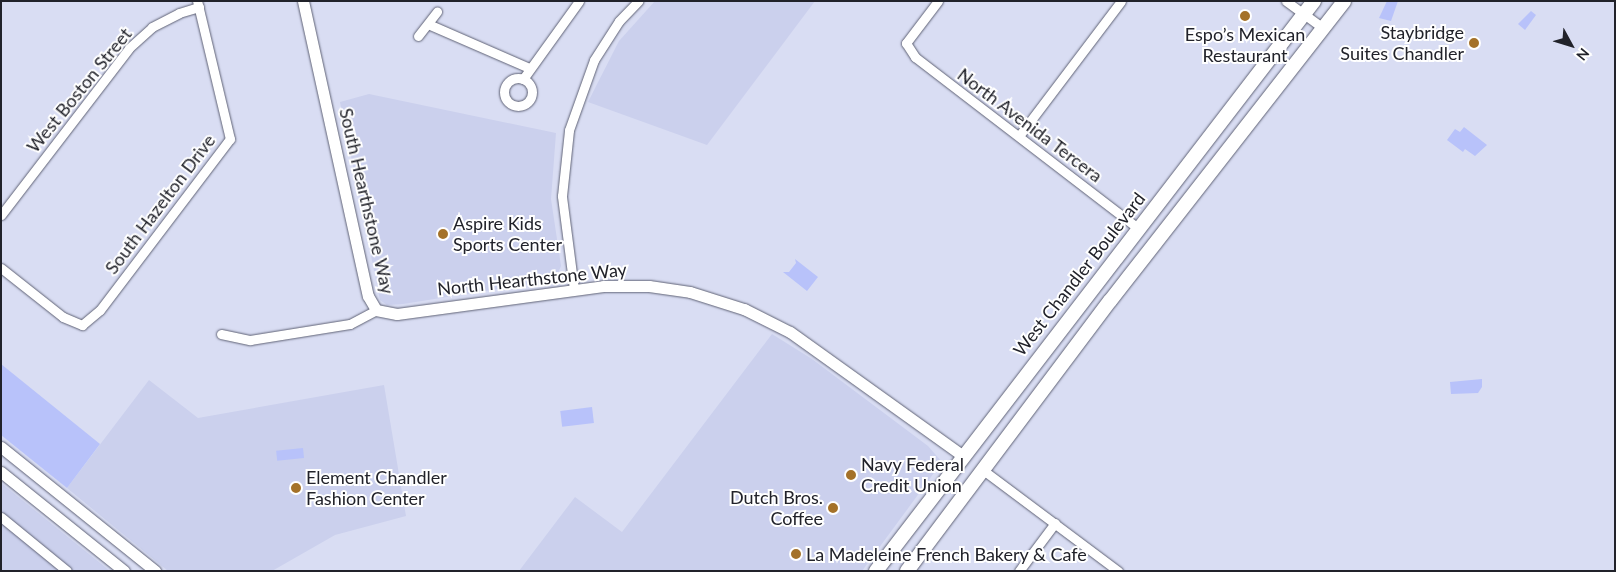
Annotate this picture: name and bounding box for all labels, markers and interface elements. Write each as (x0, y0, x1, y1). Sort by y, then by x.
marker: Espo’s Mexican Restaurant (1239, 10, 1251, 22)
north arrow (1546, 20, 1596, 70)
place label: Staybridge Suites Chandler (1340, 22, 1464, 64)
street label: West Boston Street (22, 23, 136, 157)
place label: Espo’s Mexican Restaurant (1185, 24, 1305, 66)
marker: Staybridge Suites Chandler (1468, 37, 1480, 49)
text: N (1573, 45, 1593, 64)
street label: North Avenida Tercera (953, 63, 1107, 187)
street label: South Hearthstone Way (335, 106, 399, 296)
street label: South Hazelton Drive (100, 130, 220, 278)
street label: West Chandler Boulevard (1008, 188, 1150, 360)
place label: Aspire Kids Sports Center (453, 213, 562, 255)
marker: Aspire Kids Sports Center (437, 228, 449, 240)
street label: North Hearthstone Way (436, 258, 628, 300)
place label: Navy Federal Credit Union (861, 454, 964, 496)
place label: Element Chandler Fashion Center (306, 467, 447, 509)
marker: Navy Federal Credit Union (845, 469, 857, 481)
marker: Element Chandler Fashion Center (290, 482, 302, 494)
place label: Dutch Bros. Coffee (730, 487, 823, 530)
marker: Dutch Bros. Coffee (827, 502, 839, 514)
place label: La Madeleine French Bakery & Cafe (806, 543, 1087, 565)
marker: La Madeleine French Bakery & Cafe (790, 548, 802, 560)

